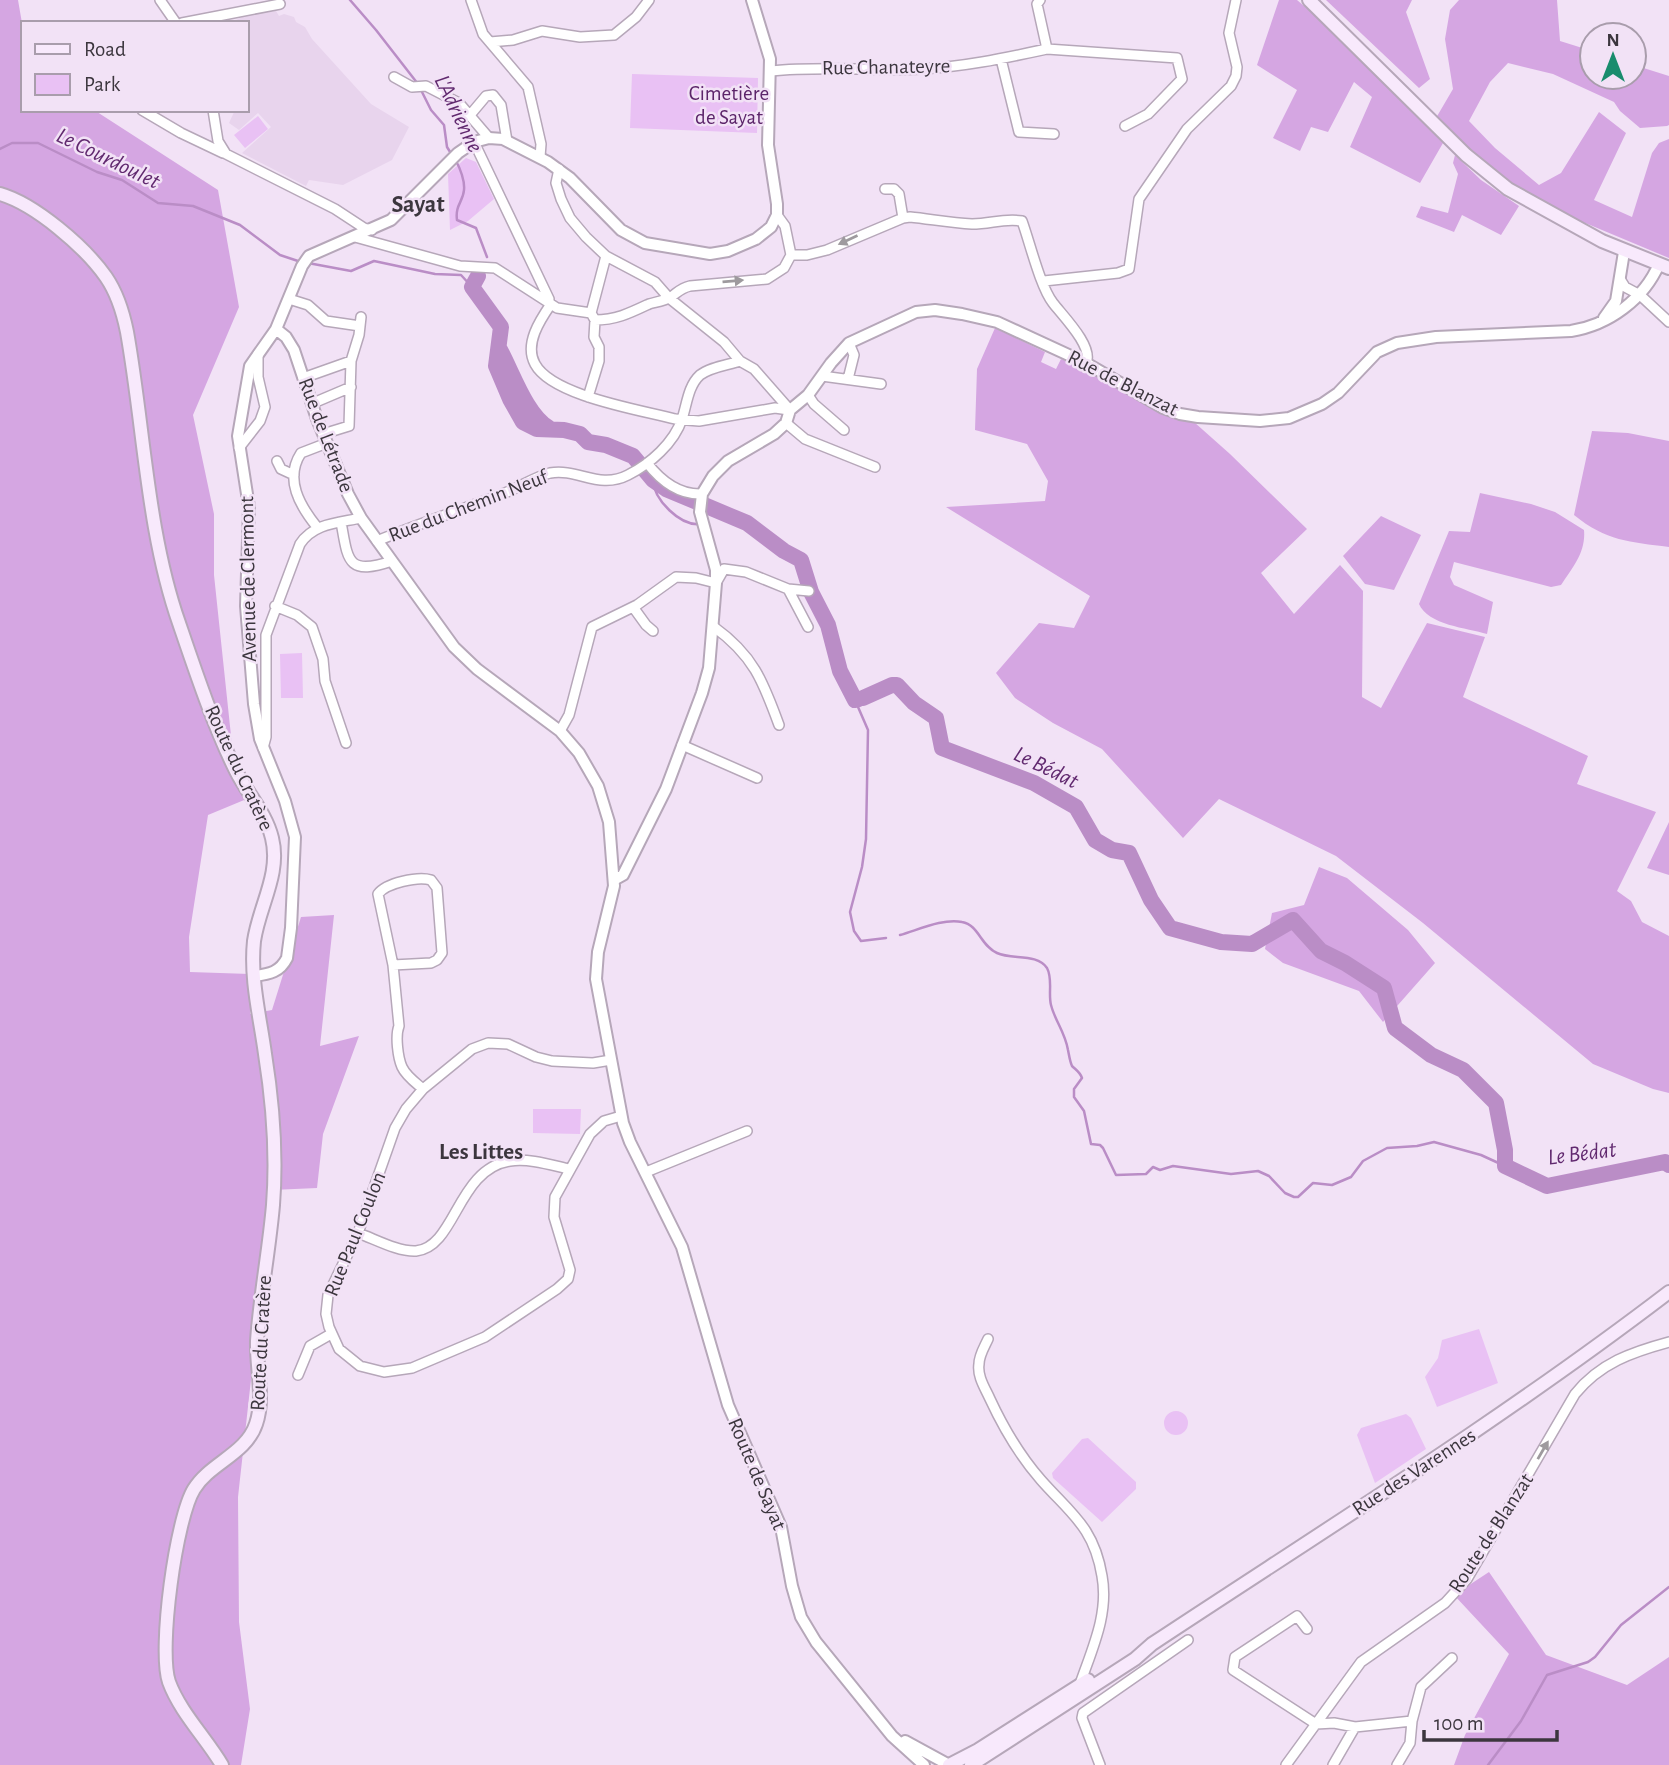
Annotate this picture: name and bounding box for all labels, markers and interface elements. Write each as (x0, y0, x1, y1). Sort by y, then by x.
legend (21, 21, 248, 112)
north arrow (1578, 21, 1648, 91)
text: N (1606, 31, 1620, 50)
text: Road (84, 39, 126, 60)
street label: Rue Chanateyre (822, 55, 950, 79)
water label: L'Adrienne (429, 72, 487, 157)
text: Park (84, 74, 121, 95)
park label: Cimetière de Sayat (689, 83, 769, 128)
water label: Le Courdoulet (53, 124, 164, 194)
district label: Sayat (391, 193, 445, 217)
one-way arrow (837, 235, 858, 246)
one-way arrow (722, 275, 744, 286)
street label: Rue de Blanzat (1064, 346, 1182, 420)
street label: Rue de Létrade (295, 375, 357, 495)
street label: Rue du Chemin Neuf (386, 465, 552, 546)
street label: Avenue de Clermont (236, 496, 260, 662)
street label: Route du Cratère (201, 702, 277, 834)
water label: Le Bédat (1010, 743, 1082, 794)
water label: Le Bédat (1546, 1138, 1618, 1170)
district label: Les Littes (439, 1141, 523, 1164)
street label: Rue Paul Coulon (321, 1169, 389, 1299)
street label: Route du Cratère (247, 1275, 275, 1411)
street label: Route de Sayat (724, 1415, 790, 1533)
street label: Rue des Varennes (1349, 1424, 1479, 1520)
one-way arrow (1537, 1441, 1549, 1460)
street label: Route de Blanzat (1445, 1469, 1537, 1596)
scale bar (1424, 1698, 1557, 1742)
text: 100 m (1434, 1713, 1484, 1734)

